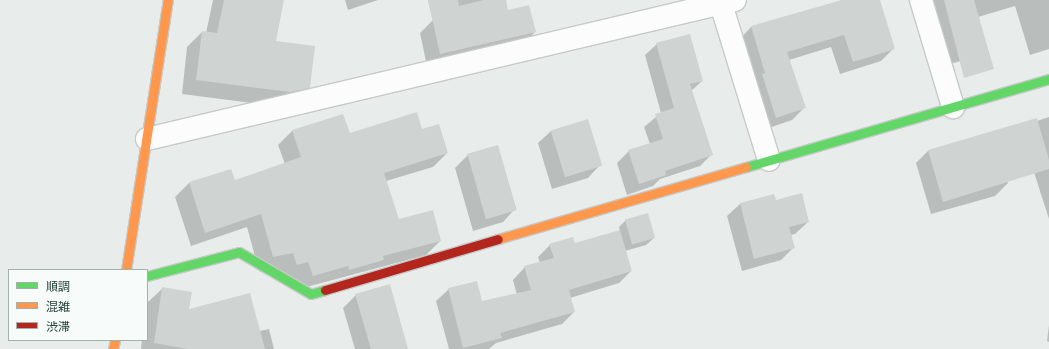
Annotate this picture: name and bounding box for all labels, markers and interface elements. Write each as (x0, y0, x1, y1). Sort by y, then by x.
legend (8, 269, 148, 341)
text: 順調 (46, 280, 70, 294)
text: 混雑 (46, 300, 70, 314)
text: 渋滞 (46, 320, 70, 334)

